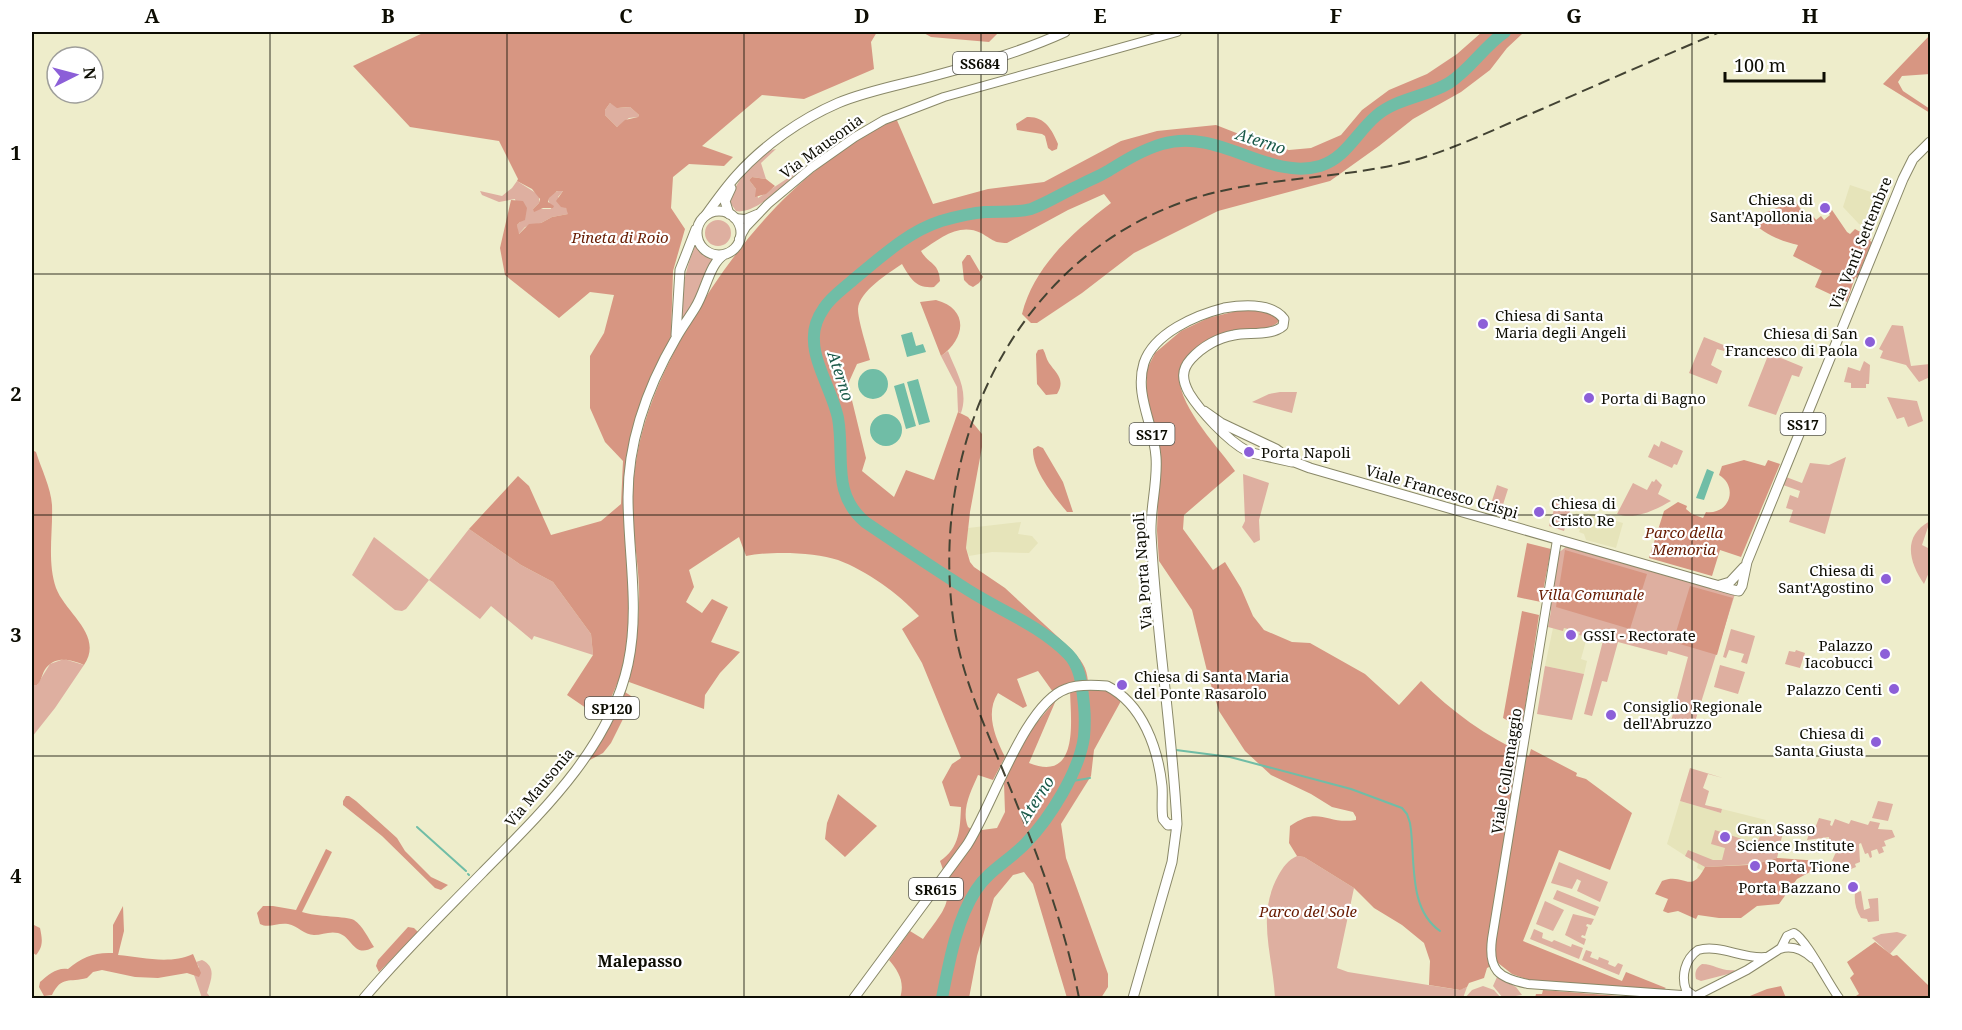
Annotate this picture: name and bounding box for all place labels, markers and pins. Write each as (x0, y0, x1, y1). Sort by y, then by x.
place label: Chiesa di Sant'Apollonia (1710, 189, 1813, 226)
marker: Chiesa di Sant'Apollonia (1818, 201, 1832, 215)
place label: Chiesa di Santa Maria degli Angeli (1495, 305, 1626, 342)
marker: Chiesa di Santa Maria degli Angeli (1476, 317, 1490, 331)
place label: Chiesa di San Francesco di Paola (1725, 323, 1858, 360)
marker: Chiesa di San Francesco di Paola (1863, 335, 1877, 349)
place label: Porta di Bagno (1601, 388, 1706, 408)
marker: Porta di Bagno (1582, 391, 1596, 405)
place label: Porta Napoli (1261, 442, 1351, 462)
marker: Porta Napoli (1242, 445, 1256, 459)
place label: Chiesa di Cristo Re (1551, 493, 1616, 530)
marker: Chiesa di Cristo Re (1532, 505, 1546, 519)
place label: Chiesa di Sant'Agostino (1778, 560, 1874, 597)
marker: Chiesa di Sant'Agostino (1879, 572, 1893, 586)
place label: GSSI - Rectorate (1583, 625, 1696, 645)
marker: GSSI - Rectorate (1564, 628, 1578, 642)
place label: Palazzo Iacobucci (1805, 635, 1873, 672)
marker: Palazzo Iacobucci (1878, 647, 1892, 661)
place label: Chiesa di Santa Maria del Ponte Rasarolo (1134, 666, 1289, 703)
marker: Chiesa di Santa Maria del Ponte Rasarolo (1115, 678, 1129, 692)
place label: Palazzo Centi (1787, 679, 1882, 699)
marker: Palazzo Centi (1887, 682, 1901, 696)
place label: Consiglio Regionale dell'Abruzzo (1623, 696, 1762, 733)
marker: Consiglio Regionale dell'Abruzzo (1604, 708, 1618, 722)
place label: Chiesa di Santa Giusta (1775, 723, 1864, 760)
marker: Chiesa di Santa Giusta (1869, 735, 1883, 749)
place label: Gran Sasso Science Institute (1737, 818, 1854, 855)
marker: Gran Sasso Science Institute (1718, 830, 1732, 844)
place label: Porta Tione (1767, 856, 1850, 876)
marker: Porta Tione (1748, 859, 1762, 873)
place label: Porta Bazzano (1738, 877, 1841, 897)
marker: Porta Bazzano (1846, 880, 1860, 894)

